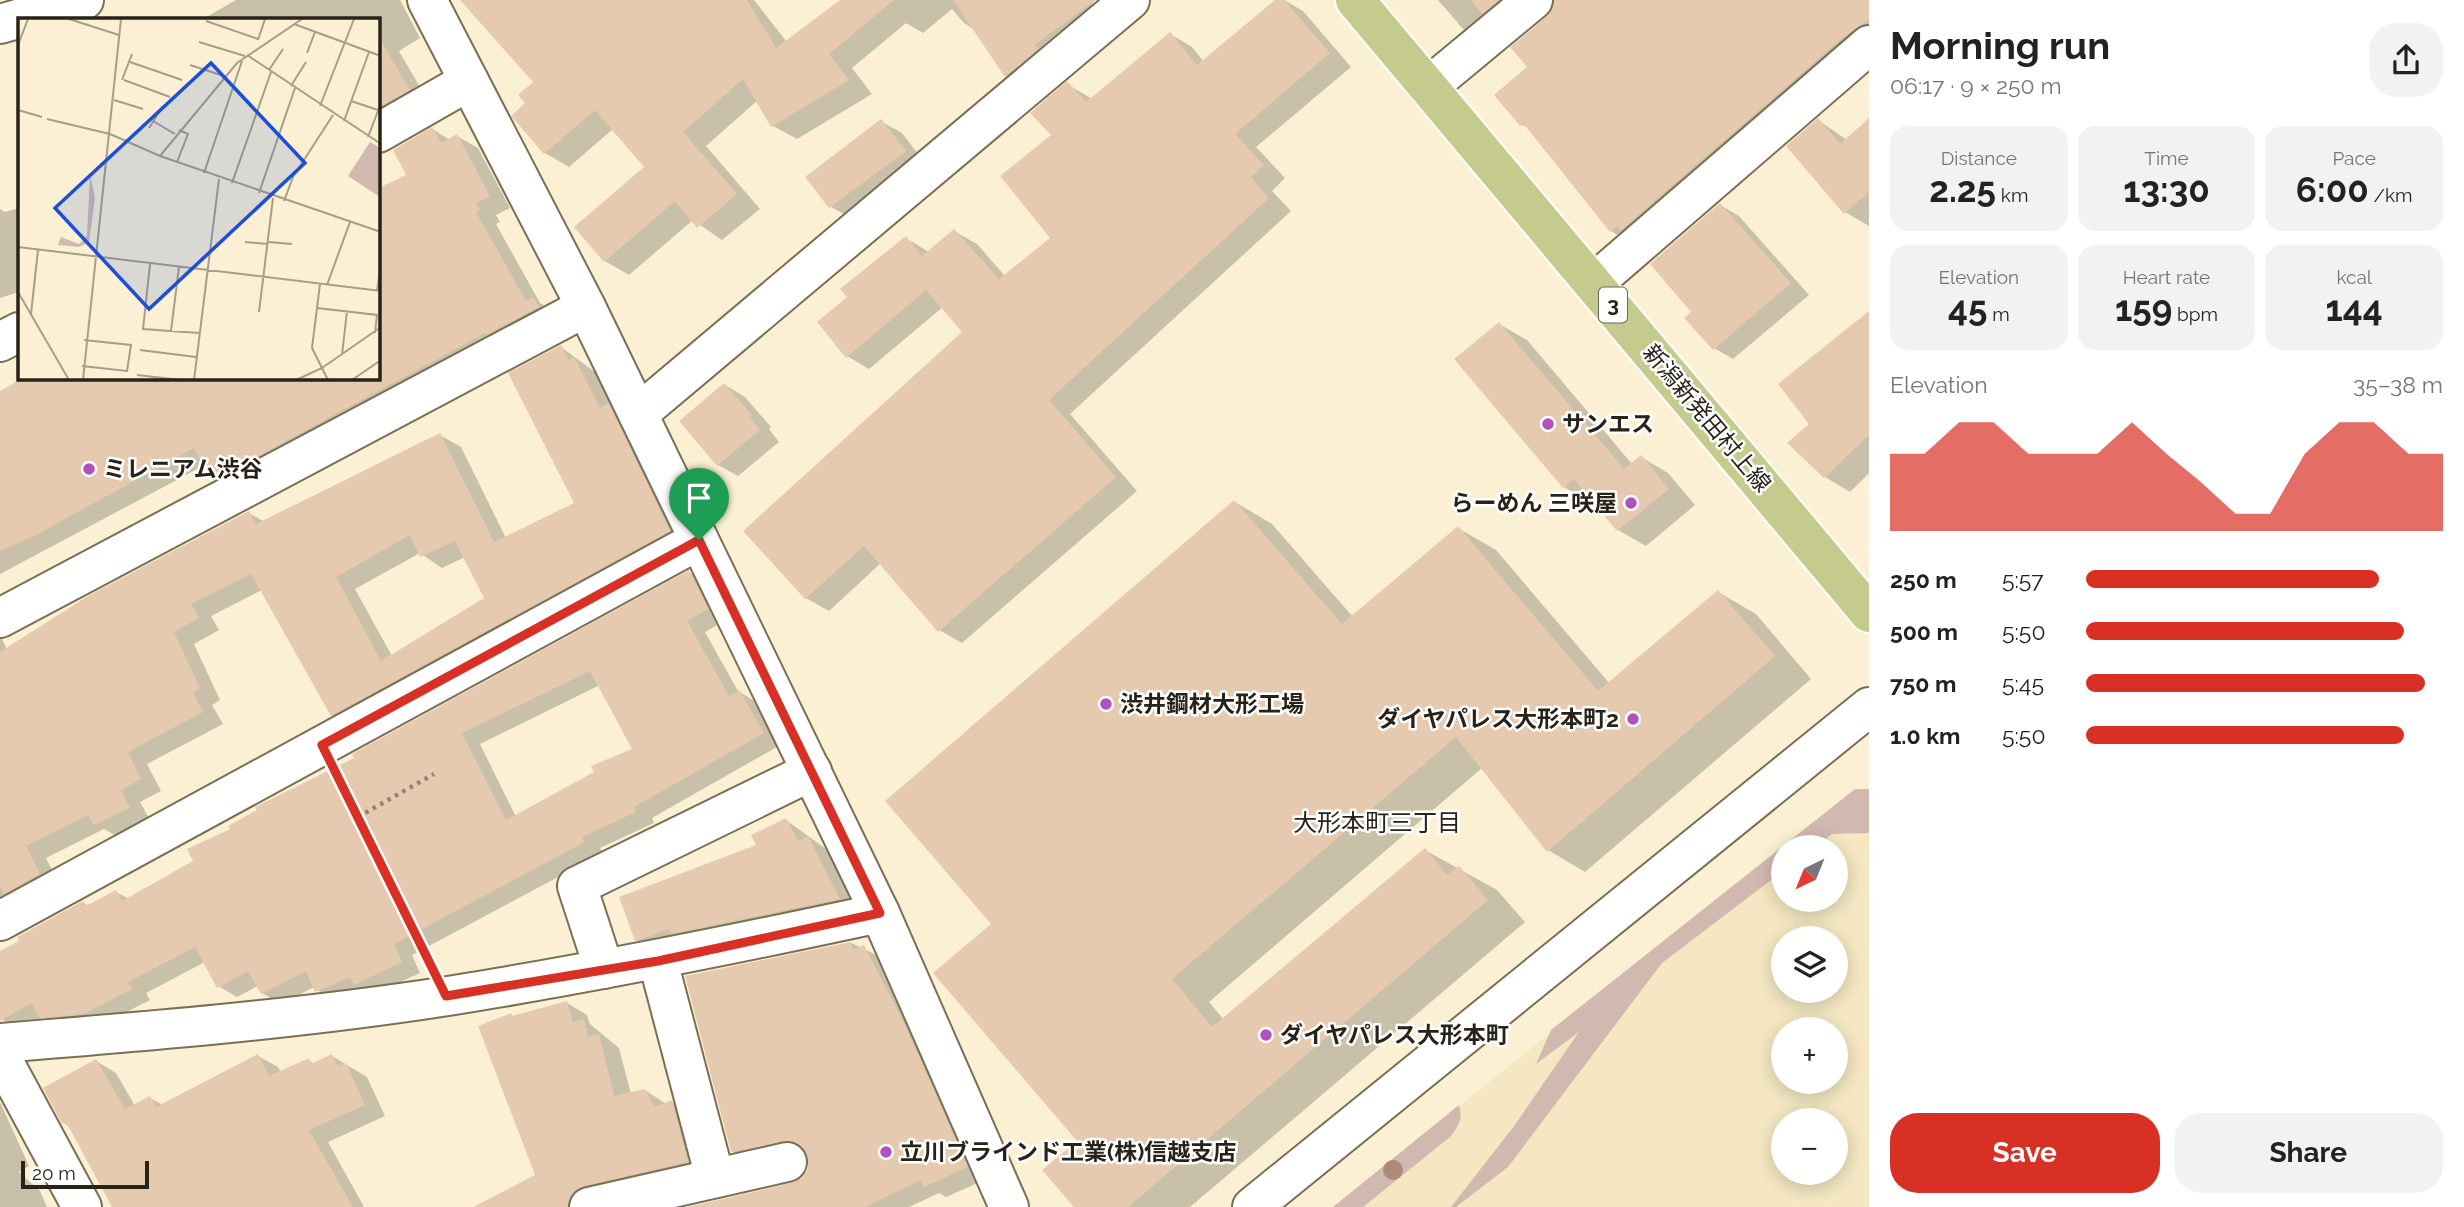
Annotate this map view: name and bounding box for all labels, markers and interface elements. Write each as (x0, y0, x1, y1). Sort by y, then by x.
inset map (18, 18, 380, 380)
text: Morning run (1890, 23, 2110, 68)
button: share (2369, 23, 2443, 97)
text: 06:17 · 9 × 250 m (1890, 72, 2062, 99)
text: Distance (1941, 147, 2017, 169)
text: Time (2144, 147, 2189, 169)
text: Pace (2332, 147, 2376, 169)
text: 2.25 (1929, 169, 1996, 210)
text: 13:30 (2123, 169, 2210, 210)
text: 6:00 (2296, 169, 2369, 210)
text: km (1996, 184, 2028, 206)
text: /km (2369, 184, 2413, 206)
text: Elevation (1938, 266, 2019, 288)
text: Heart rate (2123, 266, 2210, 288)
text: kcal (2336, 266, 2372, 288)
road number: 3 (1599, 288, 1627, 322)
text: 45 (1948, 288, 1987, 329)
text: 159 (2115, 288, 2172, 329)
text: 144 (2326, 288, 2383, 329)
text: m (1987, 303, 2010, 325)
text: bpm (2172, 303, 2218, 325)
street label: 新潟新発田村上線 (1638, 339, 1777, 497)
text: Elevation (1890, 371, 1988, 398)
text: 35–38 m (2353, 371, 2443, 398)
place label: サンエス (1562, 410, 1654, 437)
marker: サンエス (1540, 416, 1556, 432)
place label: ミレニアム渋谷 (103, 455, 262, 482)
marker: ミレニアム渋谷 (81, 461, 97, 477)
pin (669, 468, 729, 540)
icon: arrive (680, 479, 718, 517)
place label: らーめん 三咲屋 (1450, 489, 1617, 516)
marker: らーめん 三咲屋 (1623, 495, 1639, 511)
text: 250 m (1890, 566, 1957, 593)
text: 5:57 (2002, 566, 2044, 593)
text: 500 m (1890, 618, 1958, 645)
text: 5:50 (2002, 618, 2045, 645)
text: 750 m (1890, 670, 1956, 697)
text: 5:45 (2002, 670, 2044, 697)
place label: 渋井鋼材大形工場 (1120, 690, 1304, 717)
marker: 渋井鋼材大形工場 (1098, 696, 1114, 712)
place label: ダイヤパレス大形本町2 (1377, 705, 1619, 732)
marker: ダイヤパレス大形本町2 (1625, 711, 1641, 727)
text: 1.0 km (1890, 722, 1960, 749)
text: 5:50 (2002, 722, 2045, 749)
district label: 大形本町三丁目 (1293, 808, 1461, 837)
north arrow (1771, 835, 1848, 912)
map controls (1771, 835, 1848, 1185)
button: layers (1771, 926, 1848, 1003)
button: + (1771, 1017, 1848, 1094)
place label: ダイヤパレス大形本町 (1280, 1021, 1509, 1048)
marker: ダイヤパレス大形本町 (1258, 1027, 1274, 1043)
button: − (1771, 1108, 1848, 1185)
button: Save (1890, 1113, 2160, 1193)
button: Share (2174, 1113, 2443, 1193)
place label: 立川ブラインド工業(株)信越支店 (900, 1138, 1236, 1165)
marker: 立川ブラインド工業(株)信越支店 (878, 1144, 894, 1160)
scale bar (21, 1158, 149, 1190)
text: 20 m (32, 1162, 76, 1184)

